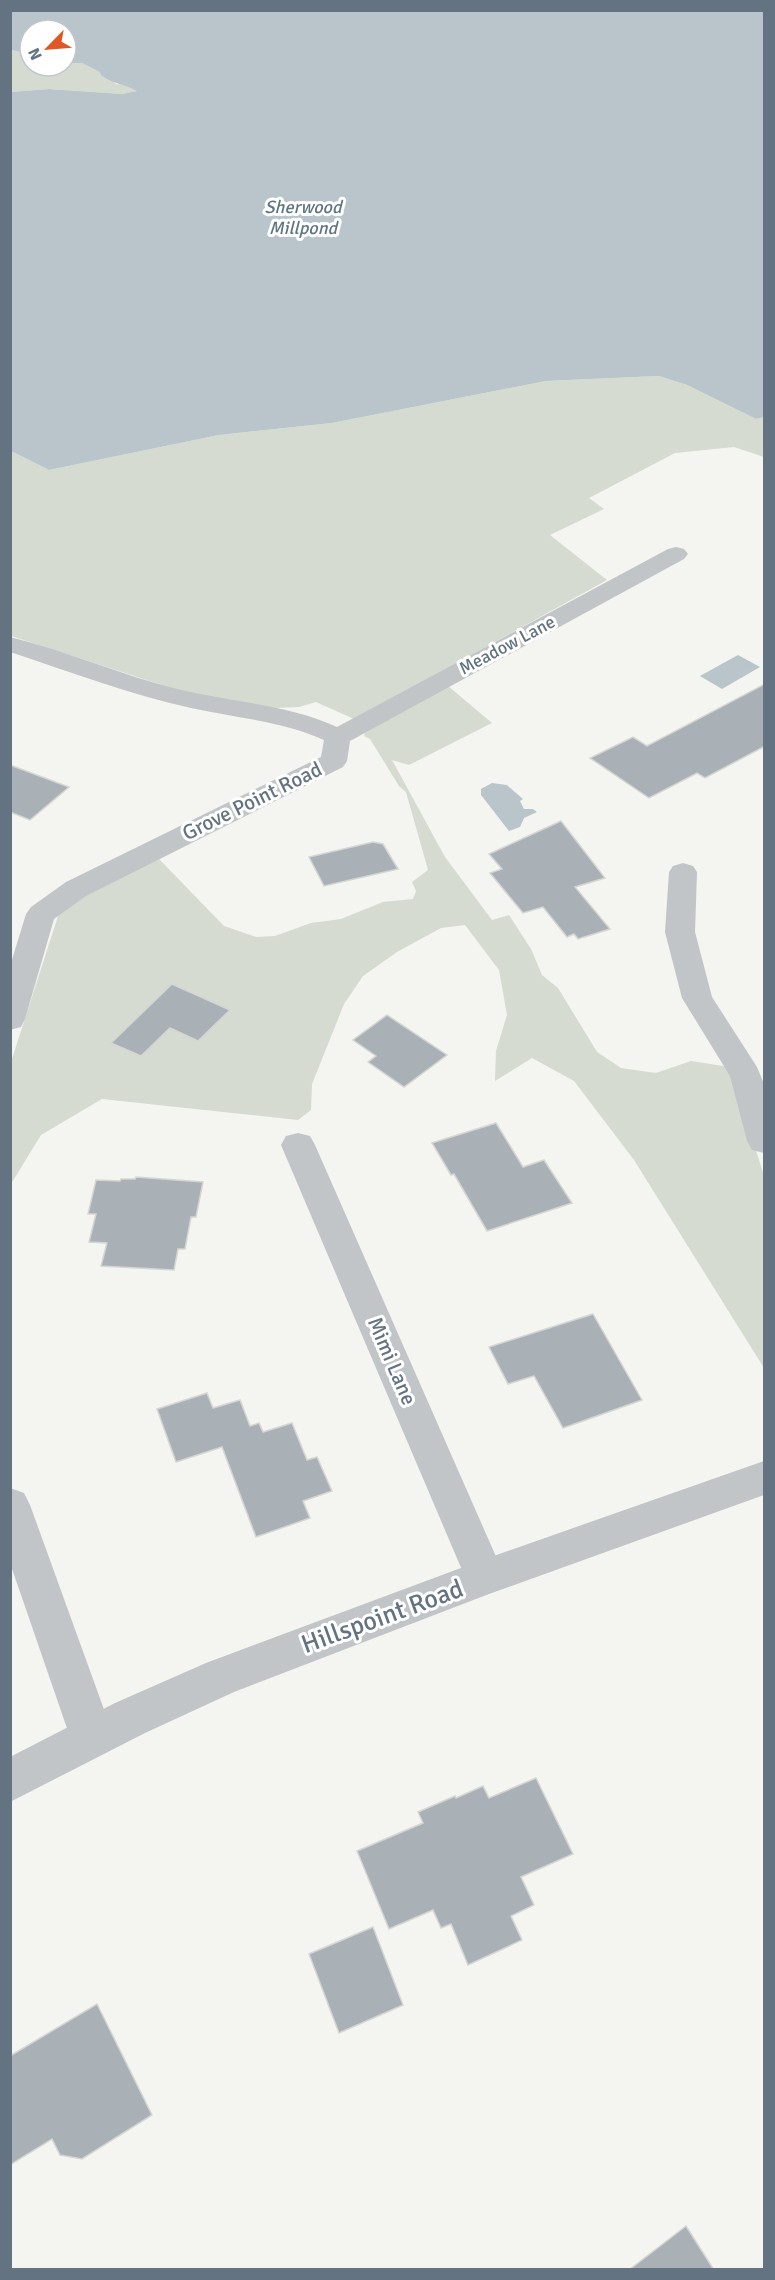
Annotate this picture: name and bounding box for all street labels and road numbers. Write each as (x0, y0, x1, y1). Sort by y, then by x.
street label: Meadow Lane (455, 611, 559, 679)
street label: Grove Point Road (178, 756, 326, 846)
street label: Mimi Lane (362, 1313, 422, 1409)
street label: Hillspoint Road (297, 1573, 468, 1661)

